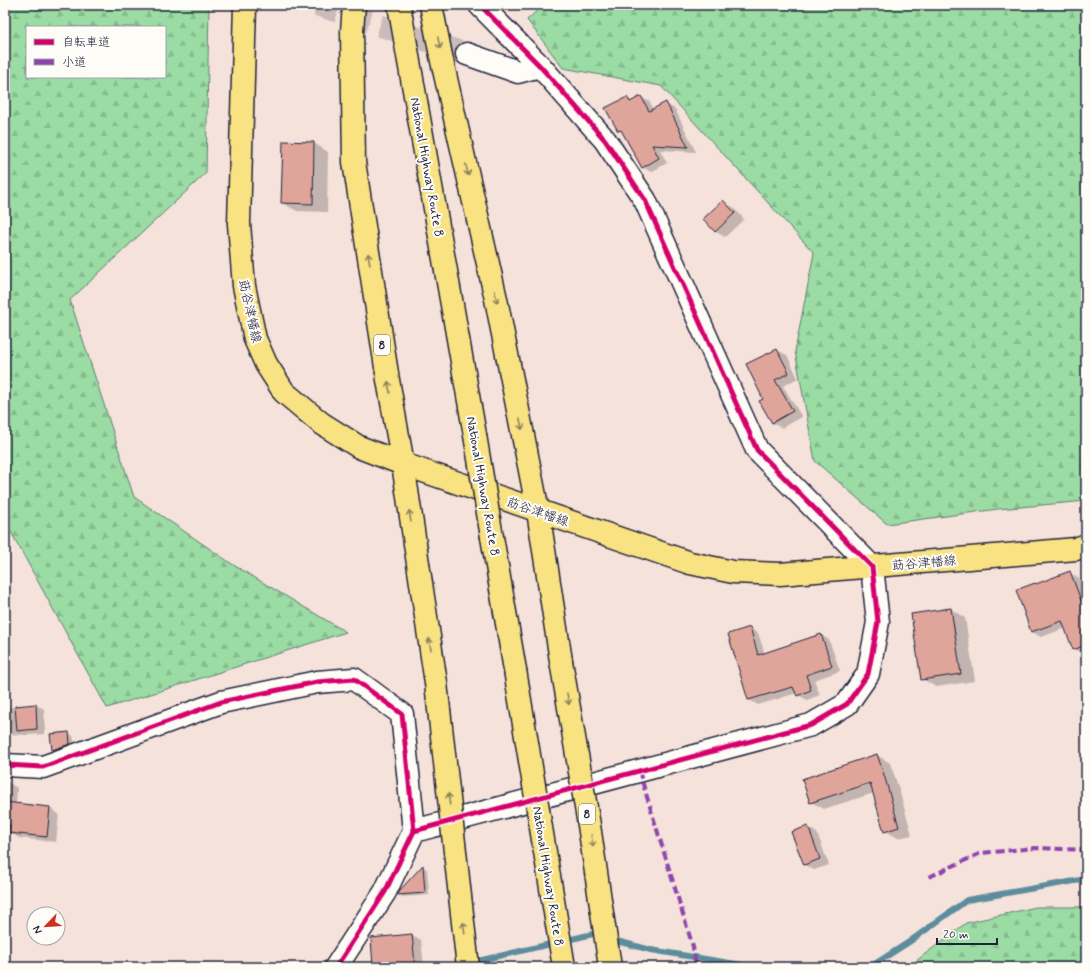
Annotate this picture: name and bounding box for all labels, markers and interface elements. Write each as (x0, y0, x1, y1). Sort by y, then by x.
legend (26, 26, 166, 78)
text: 自転車道 (62, 35, 110, 51)
one-way arrow (435, 36, 443, 49)
text: 小道 (62, 55, 86, 71)
street label: National Highway Route 8 (406, 96, 447, 238)
one-way arrow (464, 163, 471, 176)
one-way arrow (365, 253, 373, 266)
street label: 莇谷津幡線 (234, 278, 265, 346)
one-way arrow (492, 290, 500, 303)
road number: 8 (374, 335, 390, 355)
one-way arrow (385, 381, 393, 394)
street label: National Highway Route 8 (462, 415, 503, 557)
one-way arrow (517, 418, 525, 431)
street label: 莇谷津幡線 (504, 494, 572, 531)
one-way arrow (406, 510, 414, 523)
street label: 莇谷津幡線 (891, 552, 958, 575)
one-way arrow (426, 638, 434, 651)
one-way arrow (564, 692, 572, 705)
one-way arrow (445, 793, 453, 806)
road number: 8 (579, 804, 595, 824)
street label: National Highway Route 8 (528, 805, 567, 947)
one-way arrow (588, 834, 596, 847)
north arrow (26, 906, 66, 946)
scale bar (937, 920, 997, 946)
one-way arrow (460, 922, 467, 935)
text: N (30, 924, 46, 936)
text: 20 m (943, 927, 969, 943)

